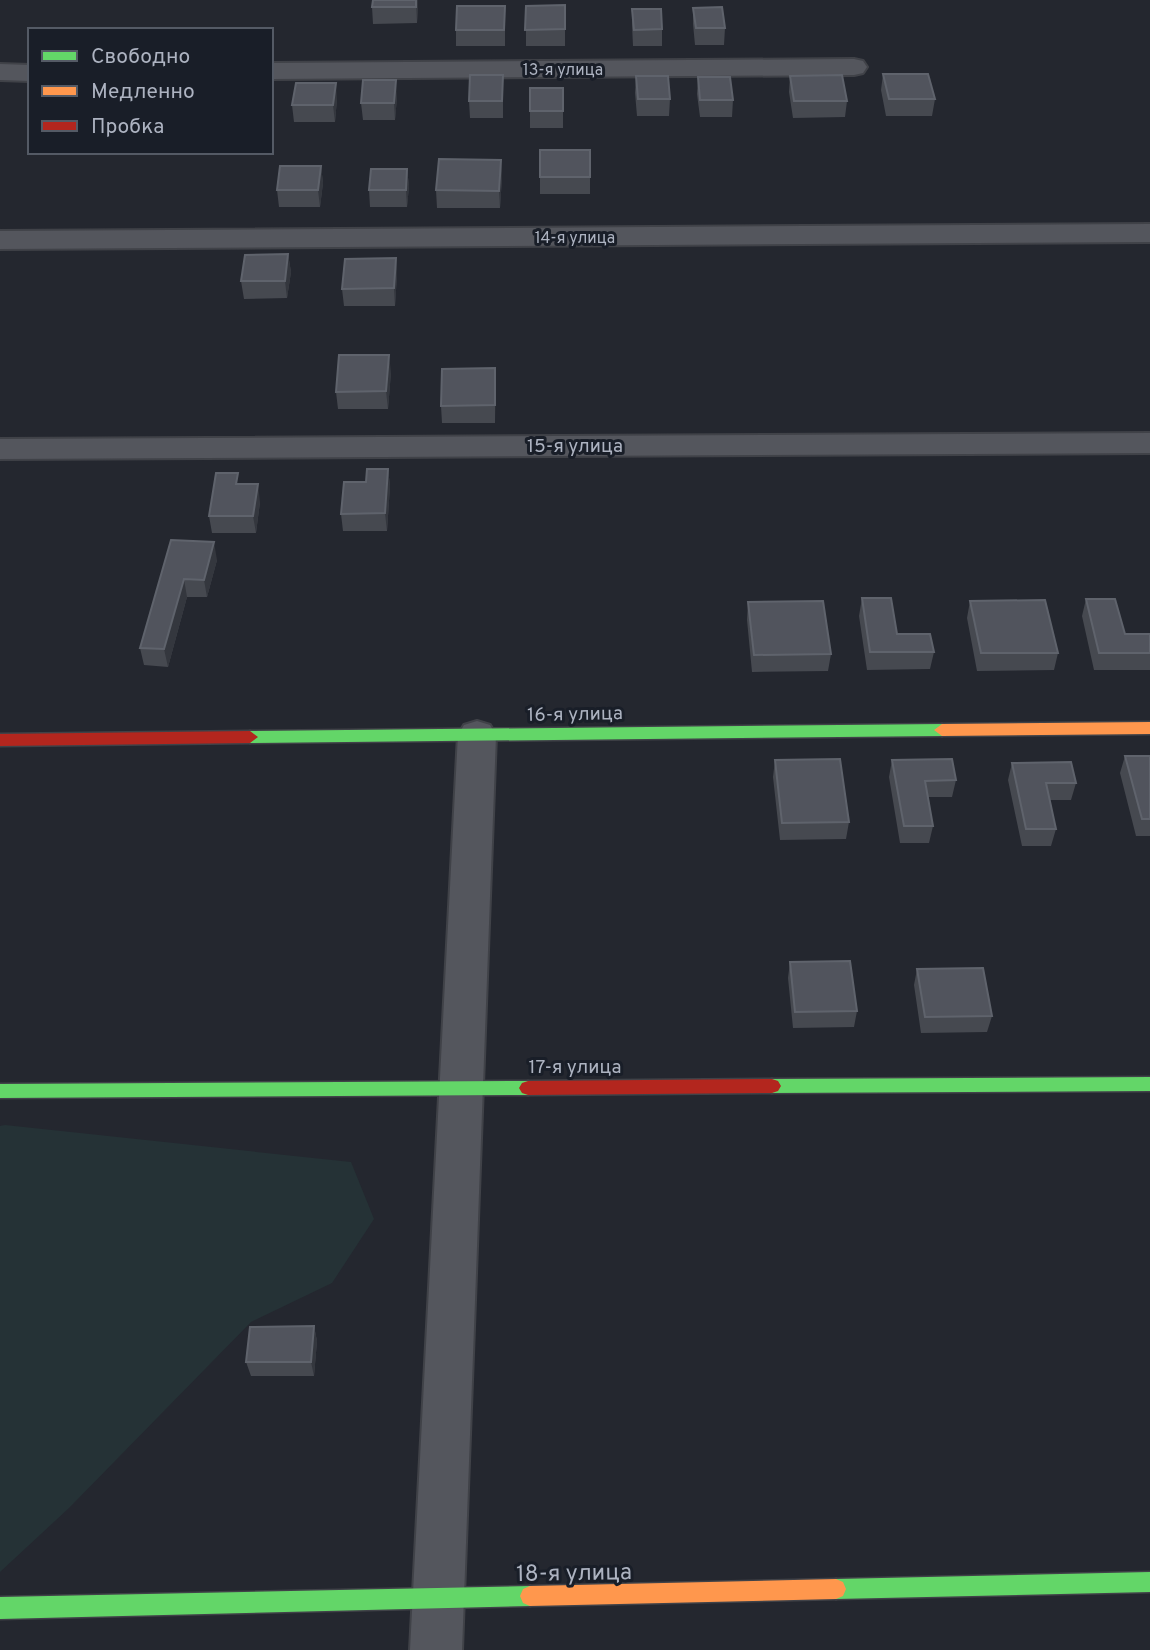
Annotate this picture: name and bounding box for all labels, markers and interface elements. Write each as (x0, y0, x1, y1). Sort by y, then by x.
legend (28, 28, 273, 154)
text: Свободно (91, 44, 190, 71)
street label: 13-я улица (523, 61, 603, 81)
text: Медленно (91, 79, 195, 106)
text: Пробка (91, 114, 164, 141)
street label: 14-я улица (535, 229, 615, 249)
street label: 15-я улица (527, 435, 623, 459)
street label: 16-я улица (527, 702, 623, 728)
street label: 17-я улица (528, 1056, 622, 1080)
street label: 18-я улица (516, 1559, 632, 1590)

